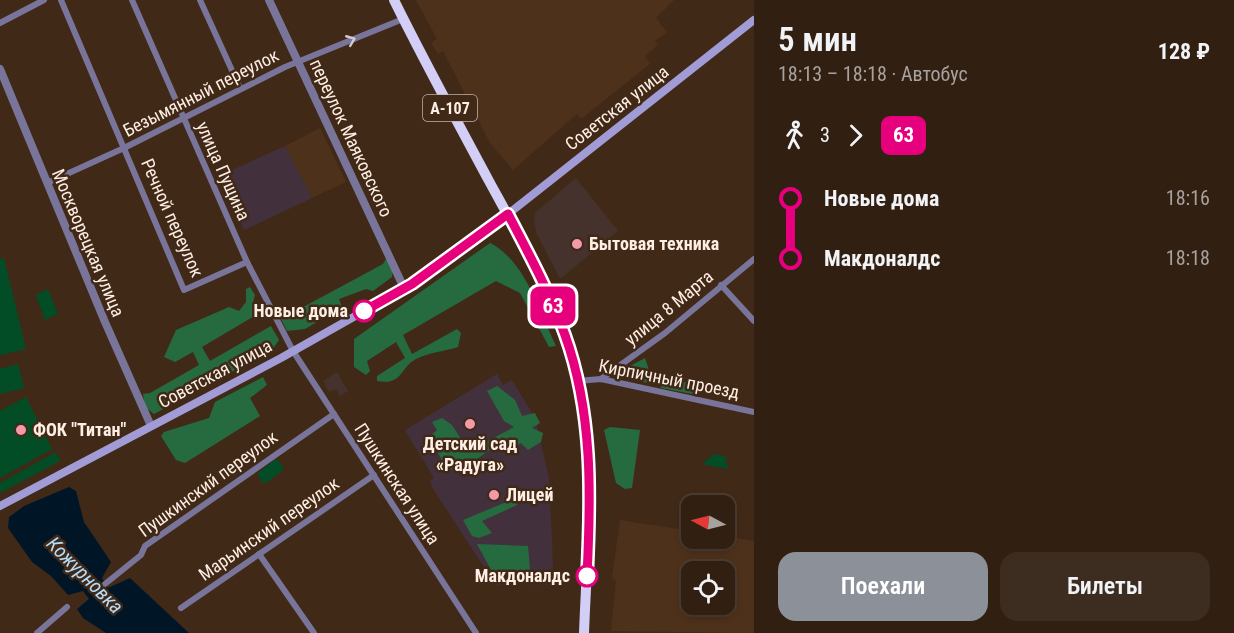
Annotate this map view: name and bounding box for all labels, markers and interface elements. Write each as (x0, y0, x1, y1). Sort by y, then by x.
text: 5 мин (778, 20, 857, 59)
one-way arrow (344, 35, 355, 47)
text: 128 ₽ (1158, 39, 1210, 64)
street label: Безымянный переулок (120, 44, 282, 141)
street label: переулок Маяковского (306, 56, 397, 220)
street label: Советская улица (561, 61, 673, 155)
text: 18:13 – 18:18 · Автобус (778, 62, 968, 86)
road number: А-107 (423, 95, 477, 121)
street label: улица Пущина (192, 118, 255, 224)
icon: walk (778, 119, 811, 152)
icon: forward (839, 119, 872, 152)
text: 3 (820, 123, 830, 147)
text: 63 (893, 123, 914, 147)
street label: Речной переулок (137, 155, 208, 281)
street label: Москворецкая улица (48, 166, 129, 320)
text: Новые дома (824, 186, 939, 211)
text: 18:16 (1166, 186, 1210, 210)
place label: Бытовая техника (589, 233, 719, 254)
marker: Бытовая техника (570, 237, 584, 251)
text: Макдоналдс (824, 246, 940, 271)
text: 18:18 (1166, 246, 1210, 270)
street label: улица 8 Марта (620, 266, 717, 350)
line badge: 63 (526, 286, 580, 326)
text: 63 (542, 294, 564, 318)
place label: Новые дома (254, 300, 348, 321)
marker: Новые дома (353, 300, 375, 322)
street label: Советская улица (154, 335, 275, 412)
street label: Кирпичный проезд (597, 355, 742, 403)
marker: Детский сад «Радуга» (463, 417, 477, 431)
place label: ФОК "Титан" (33, 419, 126, 440)
street label: Пушкинская улица (350, 419, 444, 548)
marker: ФОК "Титан" (14, 423, 28, 437)
street label: Пушкинский переулок (134, 426, 282, 541)
place label: Детский сад «Радуга» (423, 433, 517, 475)
street label: Марьинский переулок (195, 472, 343, 585)
place label: Лицей (506, 484, 553, 505)
marker: Лицей (487, 488, 501, 502)
north arrow (681, 495, 735, 549)
map controls (681, 495, 735, 615)
water label: Кожурновка (42, 532, 128, 618)
button: Поехали (778, 552, 988, 621)
button: Билеты (1000, 552, 1210, 621)
button: locate (681, 561, 735, 615)
place label: Макдоналдс (475, 565, 570, 586)
marker: Макдоналдс (576, 565, 598, 587)

